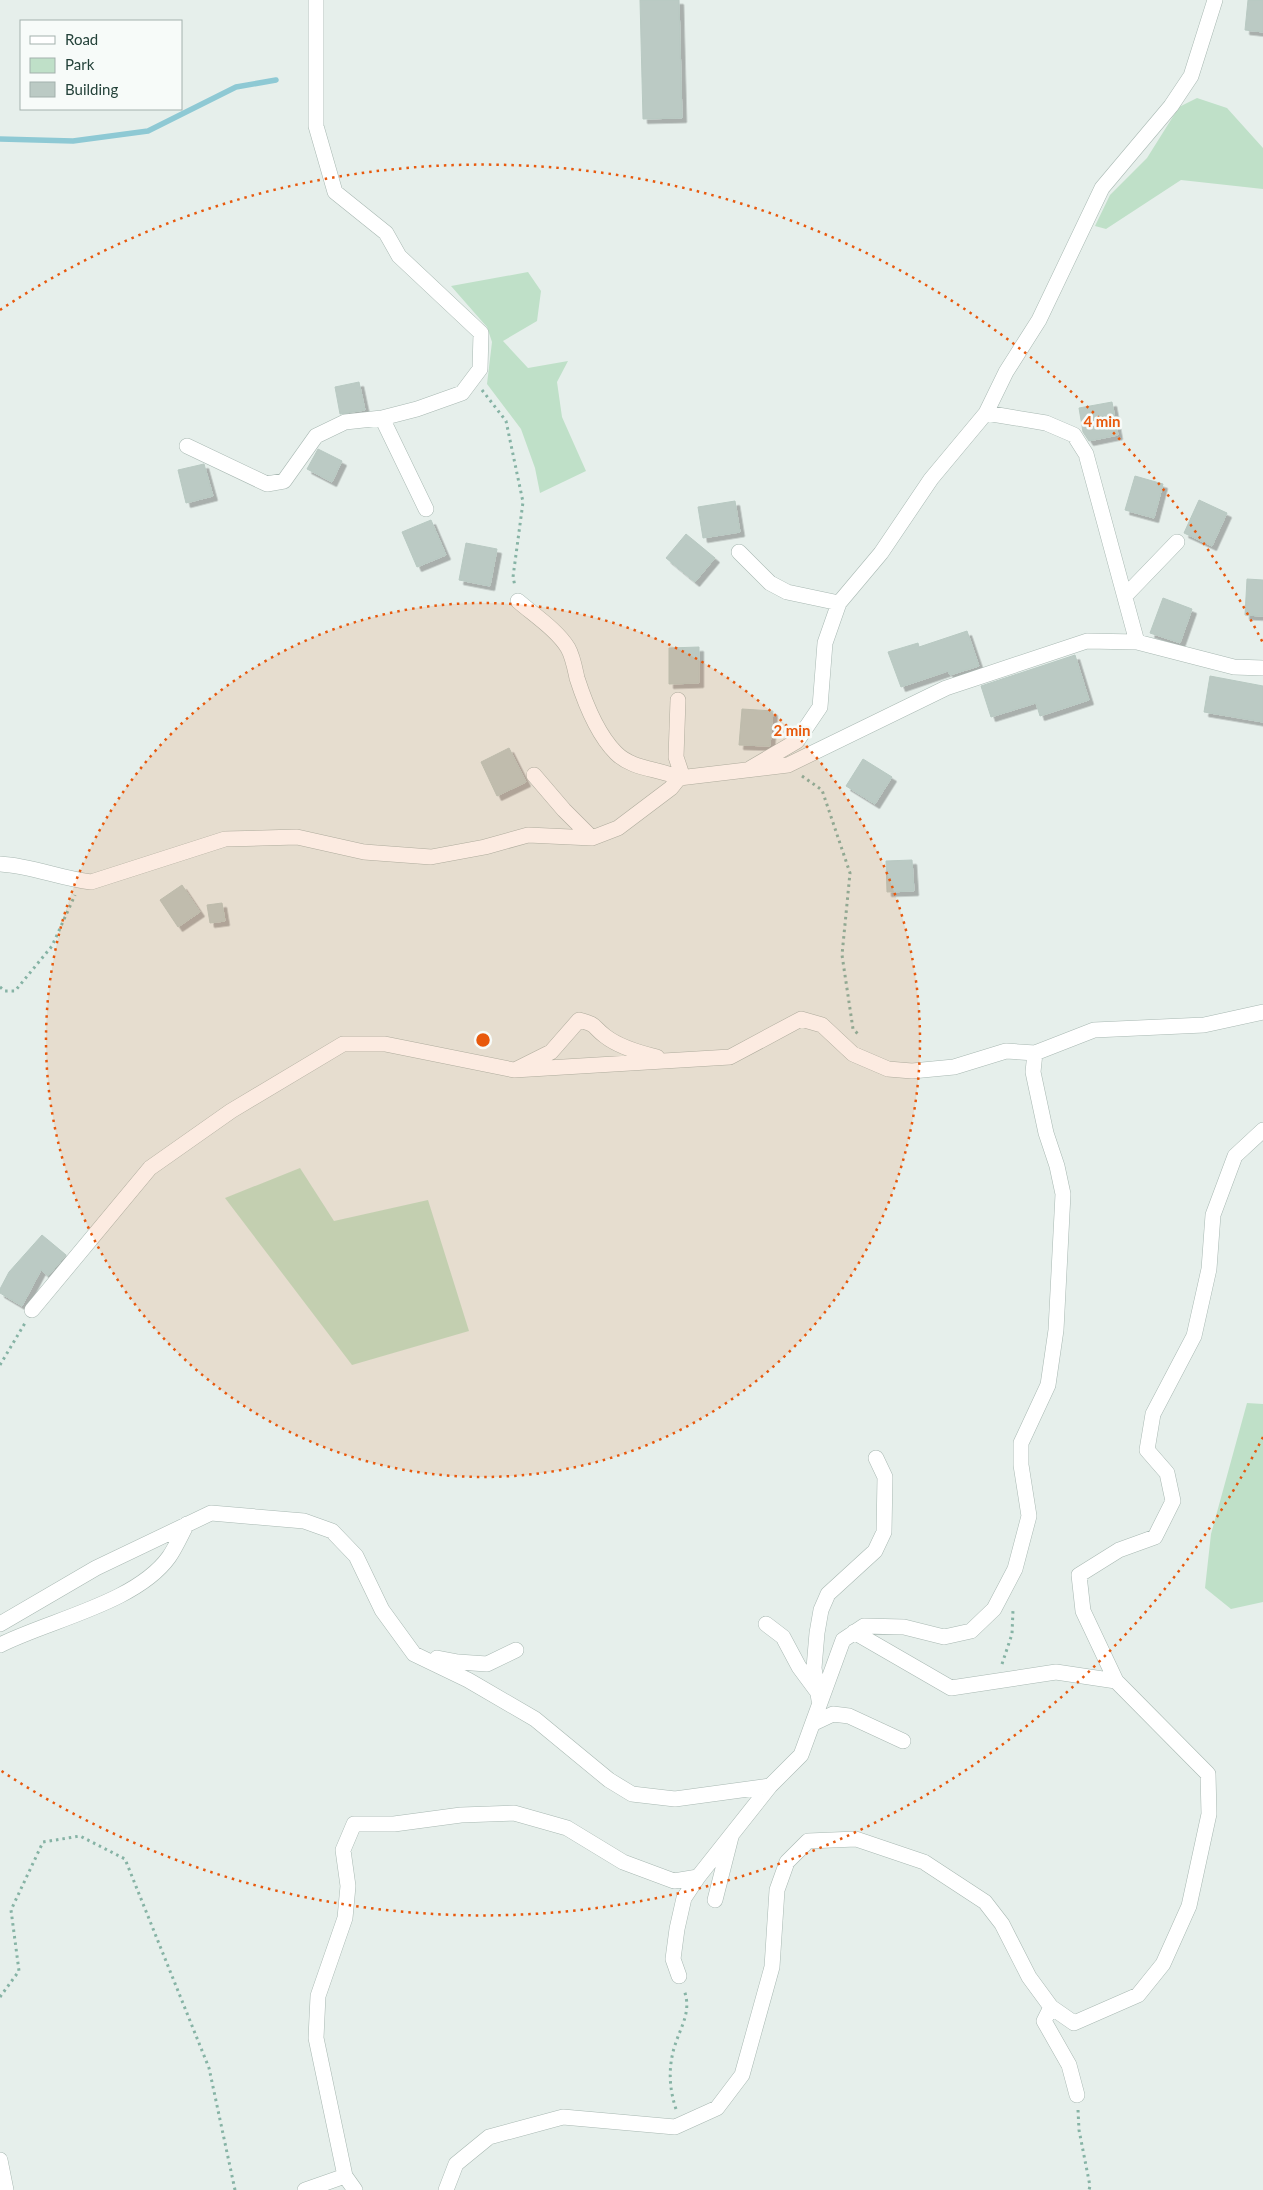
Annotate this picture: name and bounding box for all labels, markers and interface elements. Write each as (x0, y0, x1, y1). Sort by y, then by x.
legend (20, 20, 182, 110)
text: Road (65, 30, 98, 48)
text: Park (65, 55, 95, 73)
text: Building (65, 80, 118, 98)
text: 4 min (1083, 412, 1121, 430)
text: 2 min (773, 721, 811, 739)
centre of rings (474, 1031, 492, 1049)

